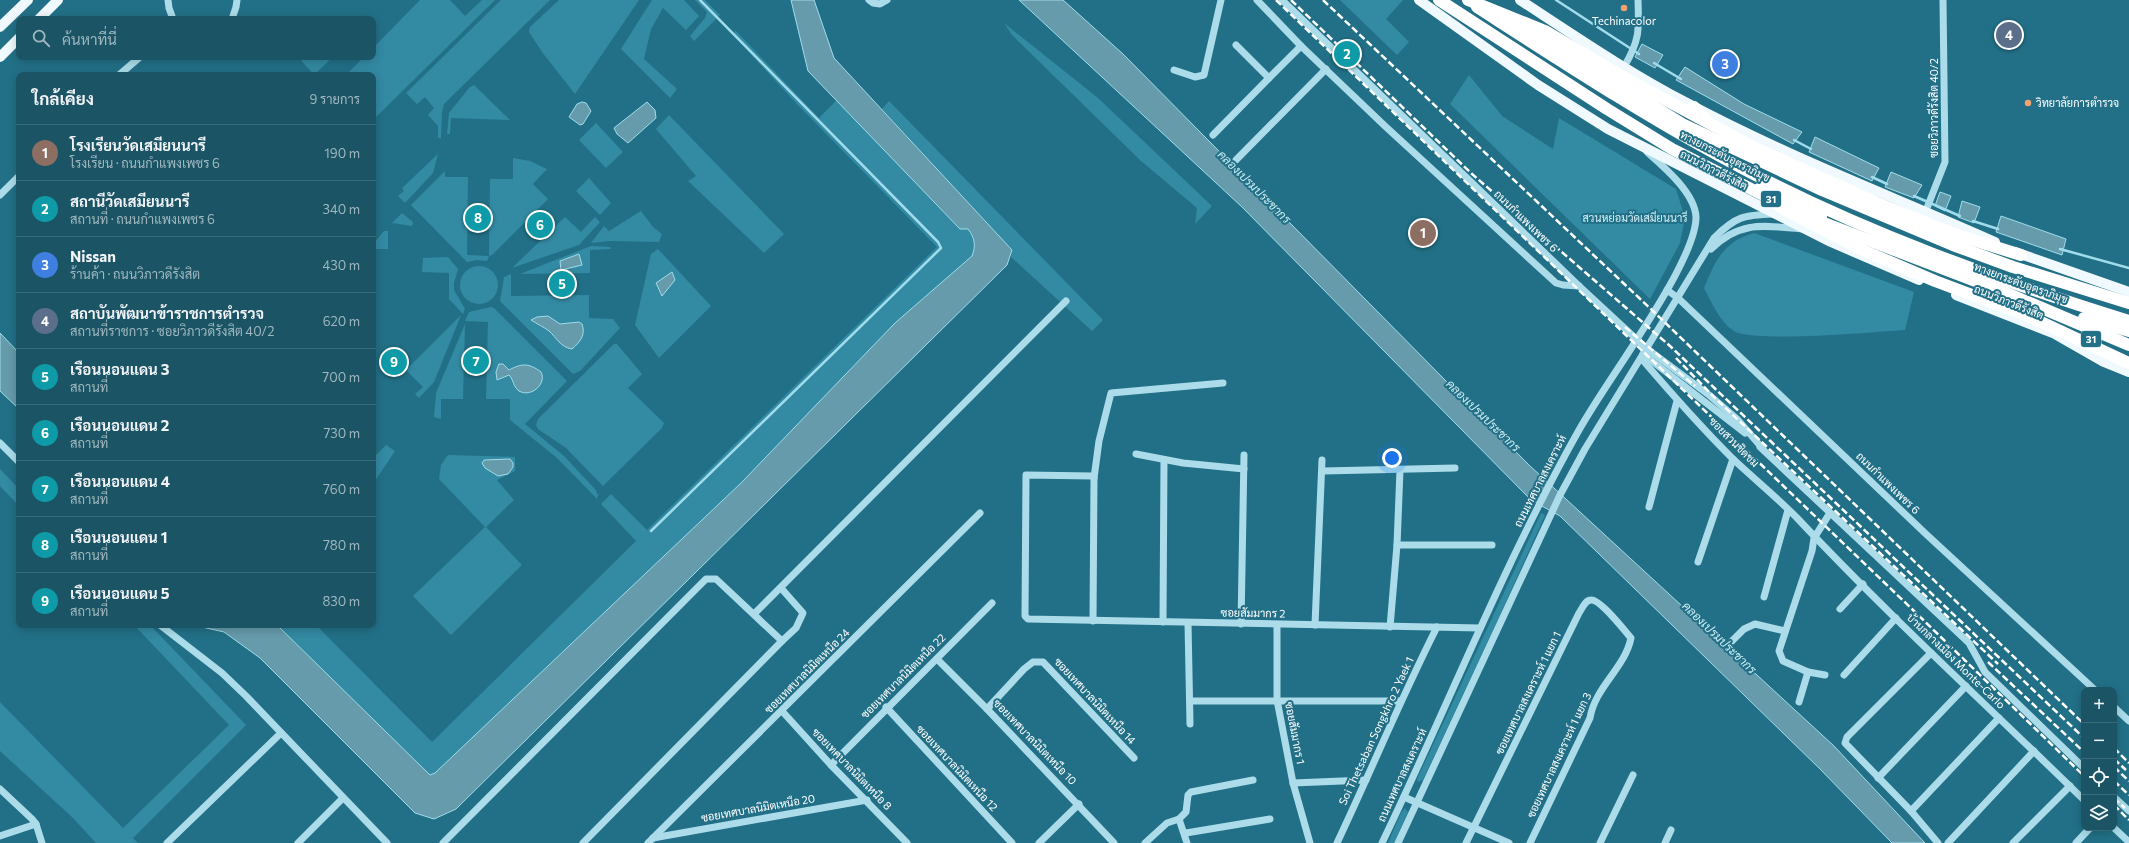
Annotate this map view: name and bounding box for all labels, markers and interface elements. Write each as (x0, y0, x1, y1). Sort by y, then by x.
marker: Techinacolor (1619, 3, 1629, 13)
place label: Techinacolor (1592, 14, 1657, 27)
search box (16, 16, 376, 60)
pin: 4 (1996, 20, 2022, 50)
icon: search (30, 27, 52, 49)
text: ค้นหาที่นี่ (62, 30, 117, 48)
pin: 2 (1334, 39, 1360, 69)
pin: 3 (1712, 49, 1738, 79)
street label: ซอยวิภาวดีรังสิต 40/2 (1926, 58, 1940, 158)
text: ใกล้เคียง (32, 88, 94, 109)
text: 9 รายการ (310, 91, 360, 107)
place label: วิทยาลัยการตำรวจ (2036, 96, 2119, 109)
marker: วิทยาลัยการตำรวจ (2023, 98, 2033, 108)
street label: ทางยกระดับอุตราภิมุข (1677, 127, 1772, 186)
text: โรงเรียนวัดเสมียนนารี (70, 136, 206, 154)
text: 1 (42, 145, 48, 161)
text: 190 m (324, 145, 360, 161)
street label: ถนนวิภาวดีรังสิต (1678, 146, 1750, 192)
water label: คลองเปรมประชากร (1215, 147, 1295, 226)
text: โรงเรียน · ถนนกำแพงเพชร 6 (70, 155, 220, 171)
street label: ถนนกำแพงเพชร 6 (1492, 187, 1561, 255)
road number: 31 (1761, 191, 1781, 207)
text: สถานีวัดเสมียนนารี (70, 192, 189, 210)
text: 2 (41, 201, 49, 217)
text: 340 m (322, 201, 360, 217)
pin: 8 (465, 203, 491, 233)
pin: 6 (527, 210, 553, 240)
park label: สวนหย่อมวัดเสมียนนารี (1582, 210, 1688, 224)
text: สถานที่ · ถนนกำแพงเพชร 6 (70, 211, 215, 227)
pin: 1 (1410, 218, 1436, 248)
text: Nissan (70, 247, 116, 265)
text: 3 (41, 257, 49, 273)
text: 430 m (322, 257, 360, 273)
street label: ทางยกระดับอุตราภิมุข (1971, 260, 2070, 308)
text: ร้านค้า · ถนนวิภาวดีรังสิต (70, 266, 200, 282)
pin: 5 (549, 269, 575, 299)
street label: ถนนวิภาวดีรังสิต (1973, 281, 2046, 321)
text: สถาบันพัฒนาข้าราชการตำรวจ (70, 304, 264, 322)
text: 4 (41, 313, 49, 329)
text: 620 m (323, 313, 360, 329)
text: สถานที่ราชการ · ซอยวิภาวดีรังสิต 40/2 (70, 323, 274, 339)
road number: 31 (2081, 331, 2101, 347)
pin: 7 (463, 346, 489, 376)
pin: 9 (381, 347, 407, 377)
text: เรือนนอนแดน 3 (70, 360, 169, 378)
text: 5 (41, 369, 49, 385)
text: 700 m (322, 369, 360, 385)
water label: คลองเปรมประชากร (1444, 376, 1524, 455)
text: สถานที่ (70, 379, 108, 395)
street label: ซอยสวนชิดชม (1707, 414, 1762, 469)
text: เรือนนอนแดน 2 (70, 416, 169, 434)
text: 6 (41, 425, 49, 441)
text: 730 m (323, 425, 360, 441)
street label: ถนนเทศบาลสงเคราะห์ (1510, 432, 1568, 529)
text: สถานที่ (70, 435, 108, 451)
your location (1382, 448, 1402, 468)
street label: ถนนกำแพงเพชร 6 (1854, 449, 1923, 517)
text: เรือนนอนแดน 4 (70, 472, 170, 490)
text: 7 (41, 481, 49, 497)
text: 760 m (323, 481, 360, 497)
text: สถานที่ (70, 491, 108, 507)
text: เรือนนอนแดน 1 (70, 528, 168, 546)
text: 8 (41, 537, 49, 553)
text: 780 m (323, 537, 360, 553)
text: สถานที่ (70, 547, 108, 563)
text: เรือนนอนแดน 5 (70, 584, 169, 602)
text: 9 (41, 593, 49, 609)
text: 830 m (322, 593, 360, 609)
water label: คลองเปรมประชากร (1680, 598, 1760, 677)
text: สถานที่ (70, 603, 108, 619)
street label: ซอยสัมมากร 2 (1221, 605, 1285, 620)
street label: บ้านกลางเมือง Monte-Carlo (1905, 610, 2008, 711)
street label: ซอยเทศบาลนิมิตเหนือ 24 (762, 625, 852, 716)
street label: ซอยเทศบาลสงเคราะห์ 1 แยก 1 (1491, 629, 1563, 756)
street label: ซอยเทศบาลนิมิตเหนือ 22 (858, 631, 948, 721)
street label: ซอยเทศบาลนิมิตเหนือ 14 (1052, 655, 1139, 747)
street label: Soi Thetsaban Songkhro 2 Yaek 1 (1335, 655, 1416, 807)
map controls (2081, 687, 2117, 831)
button: + (2081, 687, 2117, 723)
street label: ซอยเทศบาลสงเคราะห์ 1 แยก 3 (1523, 690, 1593, 820)
street label: ซอยเทศบาลนิมิตเหนือ 10 (991, 696, 1080, 787)
street label: ซอยสัมมากร 1 (1283, 701, 1308, 765)
street label: ซอยเทศบาลนิมิตเหนือ 12 (914, 722, 1001, 813)
button: − (2081, 723, 2117, 759)
street label: ซอยเทศบาลนิมิตเหนือ 8 (810, 725, 895, 812)
street label: ถนนเทศบาลสงเคราะห์ (1373, 726, 1429, 823)
button: locate (2081, 759, 2117, 795)
street label: ซอยเทศบาลนิมิตเหนือ 20 (700, 791, 816, 824)
button: layers (2081, 795, 2117, 831)

